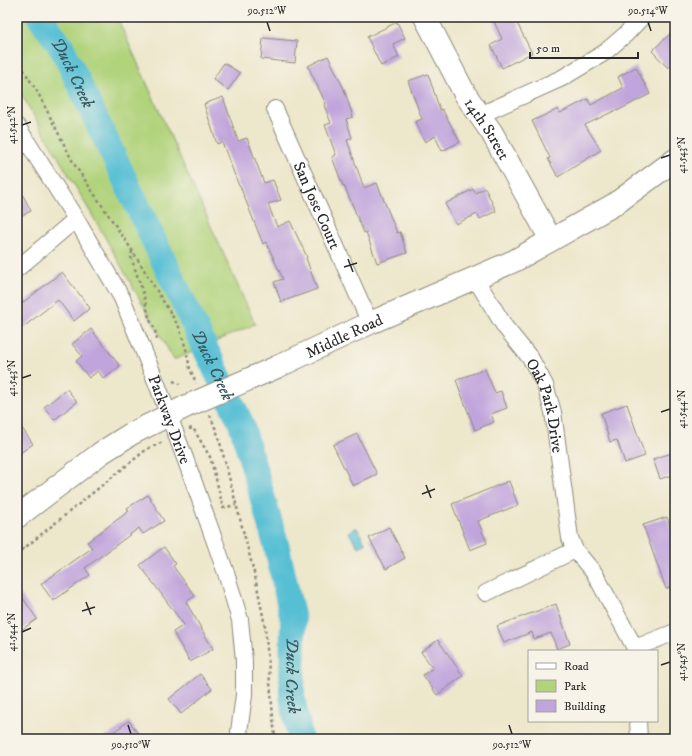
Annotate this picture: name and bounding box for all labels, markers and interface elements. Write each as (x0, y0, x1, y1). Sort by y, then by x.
text: 90.512°W (247, 5, 287, 17)
text: 90.514°W (627, 5, 669, 17)
water label: Duck Creek (46, 33, 99, 113)
scale bar (530, 34, 638, 60)
text: 50 m (536, 41, 560, 56)
street label: 14th Street (460, 94, 514, 163)
text: 41.542°N (6, 106, 18, 144)
text: 41.543°N (676, 136, 688, 174)
street label: San Jose Court (289, 159, 345, 252)
street label: Middle Road (303, 310, 386, 363)
water label: Duck Creek (186, 326, 239, 405)
street label: Oak Park Drive (521, 355, 567, 454)
text: 41.543°N (6, 359, 18, 397)
street label: Parkway Drive (143, 372, 195, 467)
text: 41.544°N (676, 389, 688, 429)
text: 41.544°N (6, 612, 18, 652)
water label: Duck Creek (280, 637, 305, 716)
text: 41.545°N (676, 643, 688, 681)
legend (528, 650, 658, 722)
text: Road (564, 659, 589, 674)
text: Park (564, 679, 586, 694)
text: Building (564, 699, 605, 714)
text: 90.510°W (111, 739, 151, 751)
text: 90.512°W (492, 739, 532, 751)

